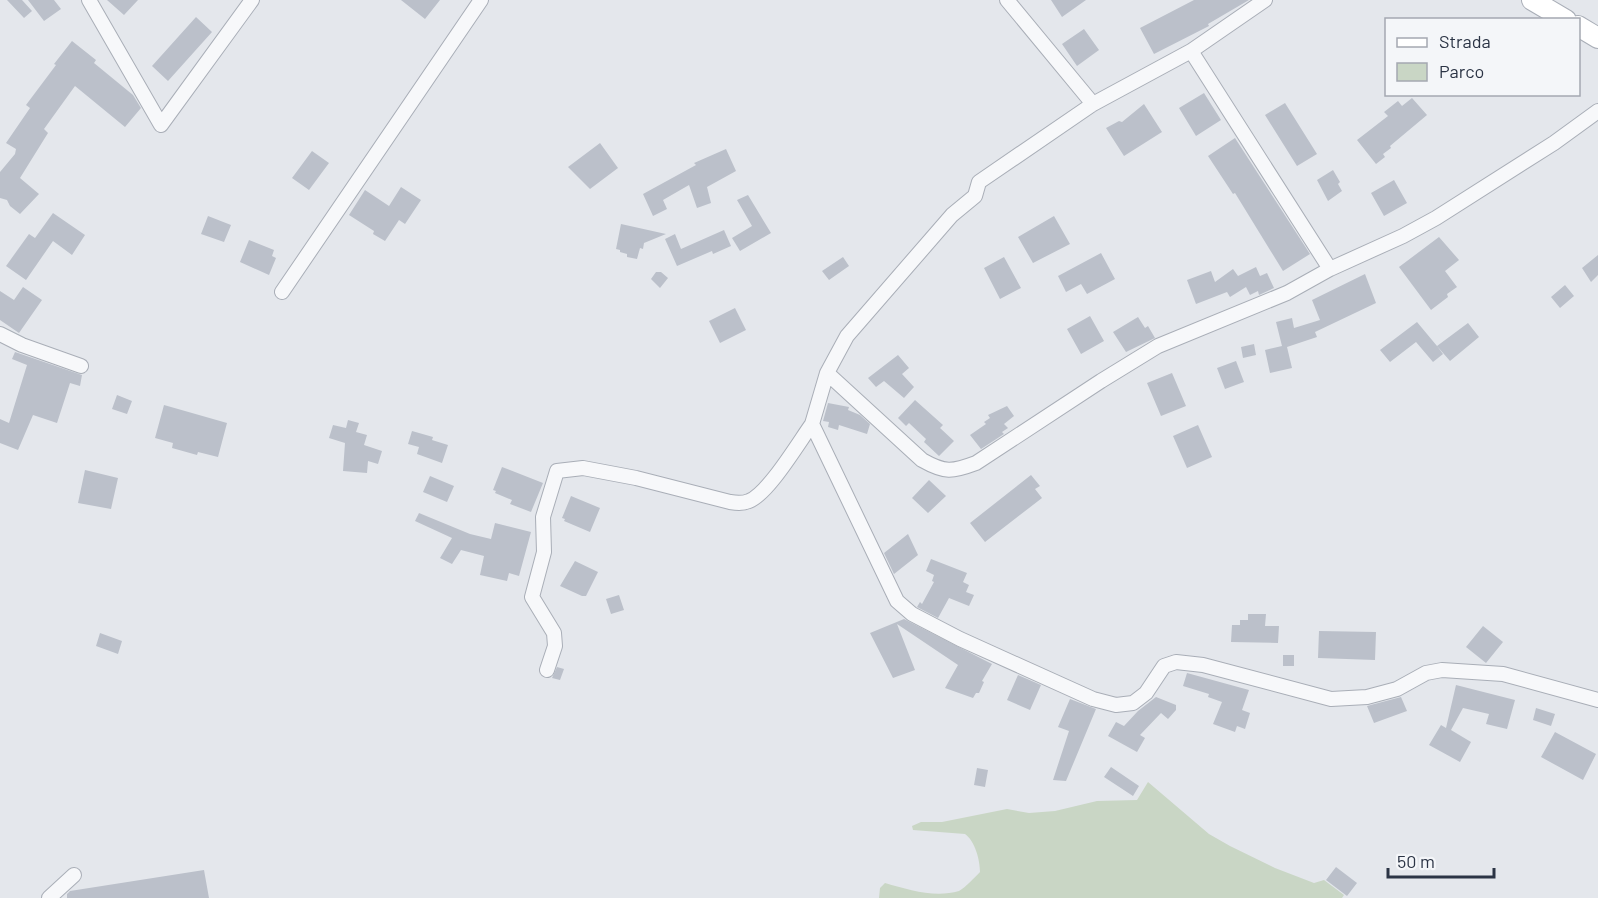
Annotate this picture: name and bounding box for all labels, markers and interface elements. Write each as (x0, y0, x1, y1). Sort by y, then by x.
legend (1385, 18, 1580, 96)
text: Strada (1439, 30, 1491, 52)
text: Parco (1439, 60, 1484, 82)
scale bar (1388, 841, 1494, 879)
text: 50 m (1397, 850, 1435, 872)

